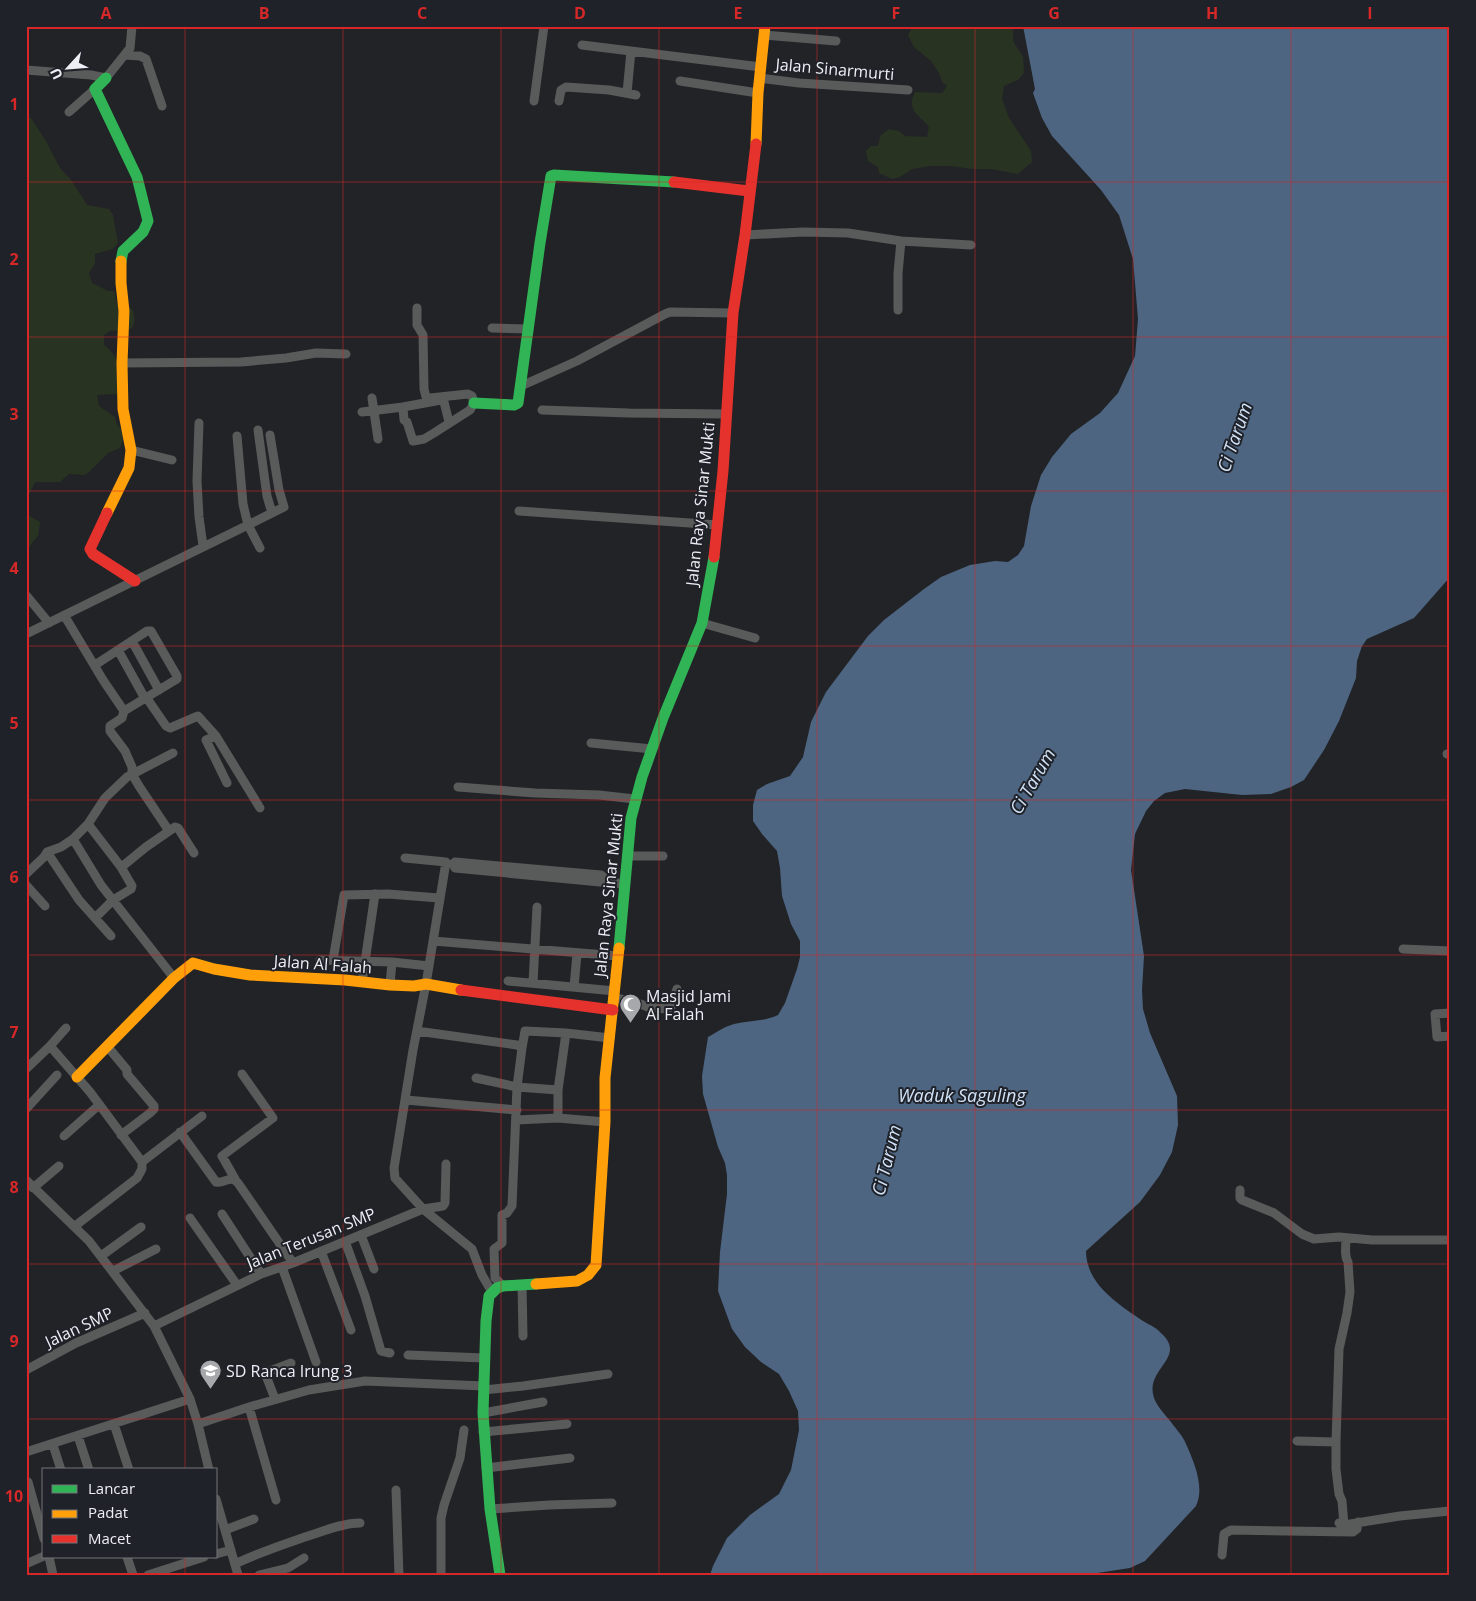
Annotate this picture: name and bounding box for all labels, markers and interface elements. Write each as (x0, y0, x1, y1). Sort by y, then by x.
text: A (100, 2, 112, 24)
text: B (259, 2, 269, 24)
text: C (417, 2, 427, 24)
text: D (574, 2, 586, 24)
text: E (734, 2, 743, 24)
text: F (892, 2, 900, 24)
text: G (1048, 2, 1060, 24)
text: H (1206, 2, 1218, 24)
text: I (1367, 2, 1373, 24)
north arrow (42, 42, 92, 92)
street label: Jalan Sinarmurti (773, 53, 895, 85)
text: U (45, 65, 67, 83)
text: 1 (9, 93, 19, 115)
text: 2 (9, 248, 19, 270)
water label: Ci Tarum (1211, 399, 1257, 475)
text: 3 (9, 403, 19, 425)
street label: Jalan Raya Sinar Mukti (680, 421, 720, 589)
text: 4 (9, 557, 19, 579)
text: 5 (9, 712, 19, 734)
water label: Ci Tarum (1004, 744, 1060, 818)
street label: Jalan Raya Sinar Mukti (588, 812, 628, 980)
text: 6 (9, 866, 19, 888)
street label: Jalan Al Falah (271, 949, 373, 978)
place label: Masjid Jami Al Falah (646, 985, 731, 1025)
mosque icon: Masjid Jami Al Falah (618, 993, 642, 1024)
text: 7 (9, 1021, 19, 1043)
water label: Waduk Saguling (898, 1083, 1026, 1107)
water label: Ci Tarum (866, 1122, 906, 1198)
text: 8 (9, 1176, 19, 1198)
street label: Jalan Terusan SMP (241, 1202, 379, 1275)
street label: Jalan SMP (40, 1302, 117, 1353)
text: 9 (9, 1330, 19, 1352)
school or university icon: SD Ranca Irung 3 (198, 1359, 222, 1390)
place label: SD Ranca Irung 3 (226, 1360, 352, 1382)
legend (42, 1468, 218, 1558)
text: Lancar (88, 1478, 135, 1498)
text: 10 (5, 1485, 23, 1507)
text: Padat (88, 1502, 128, 1522)
text: Macet (88, 1528, 131, 1548)

